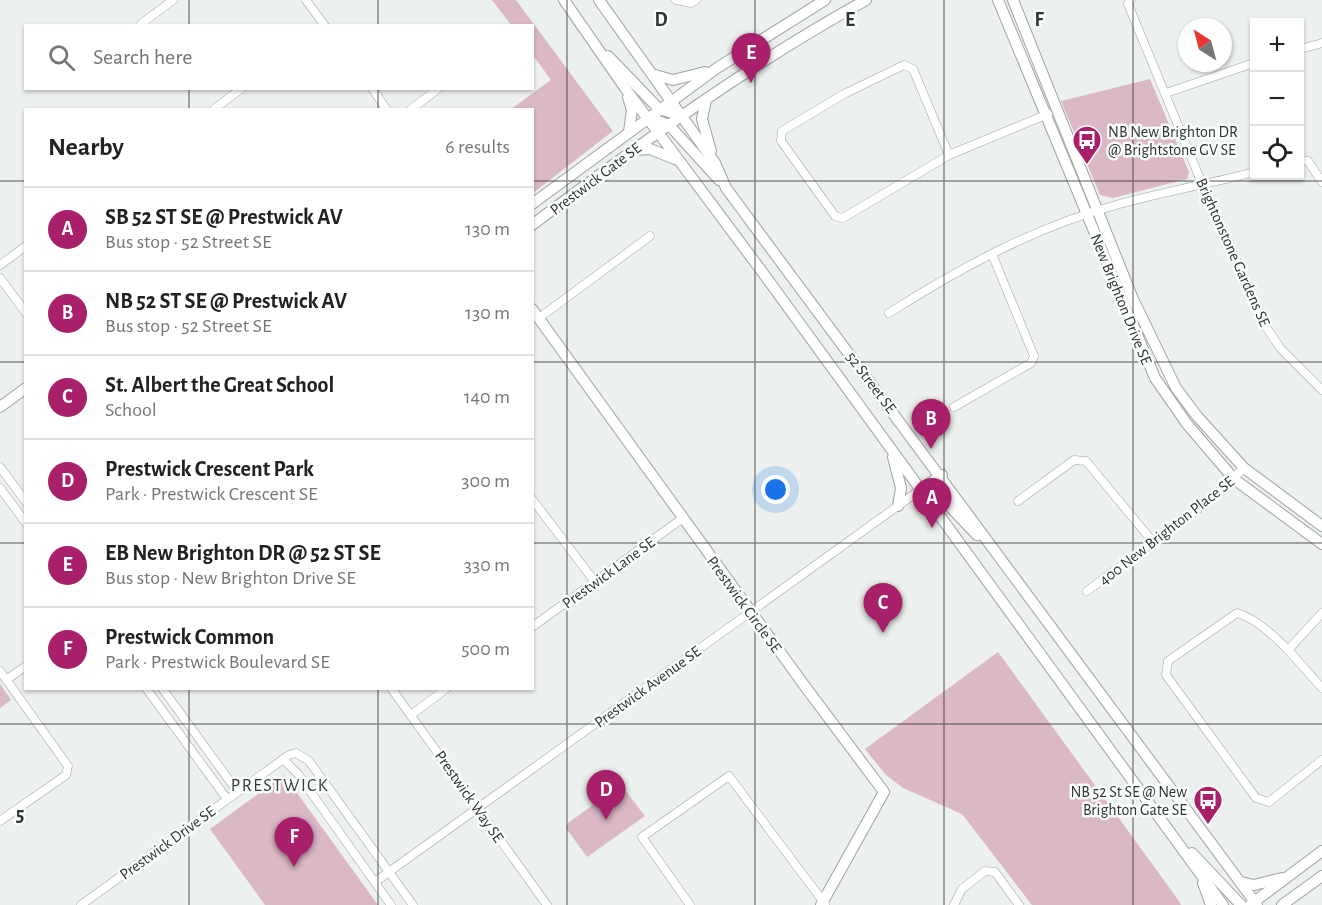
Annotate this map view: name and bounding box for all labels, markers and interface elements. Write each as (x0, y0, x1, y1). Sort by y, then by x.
text: D (654, 10, 668, 30)
text: E (845, 10, 855, 30)
text: F (1034, 10, 1044, 30)
north arrow (1178, 18, 1232, 72)
map controls (1250, 18, 1304, 180)
button: + (1250, 18, 1304, 72)
search box (24, 24, 534, 90)
pin: E (732, 34, 771, 83)
icon: search (45, 41, 78, 74)
text: Search here (93, 46, 192, 68)
button: − (1250, 72, 1304, 126)
bus stop icon: NB New Brighton DR @ Brightstone GV SE (1071, 124, 1103, 166)
place label: NB New Brighton DR @ Brightstone GV SE (1108, 124, 1238, 158)
button: locate (1250, 126, 1304, 180)
text: Nearby (48, 134, 124, 160)
text: 6 results (445, 137, 510, 157)
street label: Prestwick Gate SE (547, 139, 644, 218)
street label: Brightonstone Gardens SE (1193, 176, 1273, 329)
text: SB 52 ST SE @ Prestwick AV (105, 206, 343, 228)
text: A (62, 219, 74, 239)
text: 130 m (465, 219, 510, 239)
text: Bus stop · 52 Street SE (105, 232, 272, 252)
street label: New Brighton Drive SE (1087, 232, 1155, 367)
text: NB 52 ST SE @ Prestwick AV (105, 290, 347, 312)
text: B (62, 303, 73, 323)
text: 130 m (465, 303, 510, 323)
text: Bus stop · 52 Street SE (105, 316, 272, 336)
street label: 52 Street SE (843, 349, 899, 416)
text: St. Albert the Great School (105, 374, 334, 396)
text: C (62, 387, 73, 407)
text: 140 m (464, 387, 510, 407)
text: School (105, 400, 157, 420)
pin: B (912, 400, 950, 449)
text: Prestwick Crescent Park (105, 458, 314, 480)
text: D (61, 471, 74, 491)
text: 300 m (461, 471, 510, 491)
street label: 400 New Brighton Place SE (1096, 473, 1237, 588)
your location (761, 475, 790, 504)
pin: A (912, 478, 952, 528)
text: Park · Prestwick Crescent SE (105, 484, 318, 504)
street label: Prestwick Lane SE (559, 534, 658, 612)
text: EB New Brighton DR @ 52 ST SE (105, 542, 381, 564)
street label: Prestwick Circle SE (704, 553, 785, 656)
text: E (62, 555, 73, 575)
text: 330 m (464, 555, 510, 575)
text: Bus stop · New Brighton Drive SE (105, 568, 356, 588)
pin: C (864, 584, 902, 633)
text: Prestwick Common (105, 626, 274, 648)
text: F (63, 639, 72, 659)
text: 500 m (461, 639, 510, 659)
street label: Prestwick Avenue SE (592, 643, 704, 731)
text: Park · Prestwick Boulevard SE (105, 652, 330, 672)
street label: Prestwick Way SE (431, 748, 507, 846)
pin: D (586, 770, 626, 820)
district label: PRESTWICK (231, 777, 329, 795)
place label: NB 52 St SE @ New Brighton Gate SE (1070, 784, 1187, 818)
bus stop icon: NB 52 St SE @ New Brighton Gate SE (1192, 784, 1224, 826)
street label: Prestwick Drive SE (117, 803, 218, 883)
text: 5 (16, 805, 24, 825)
pin: F (274, 818, 314, 867)

